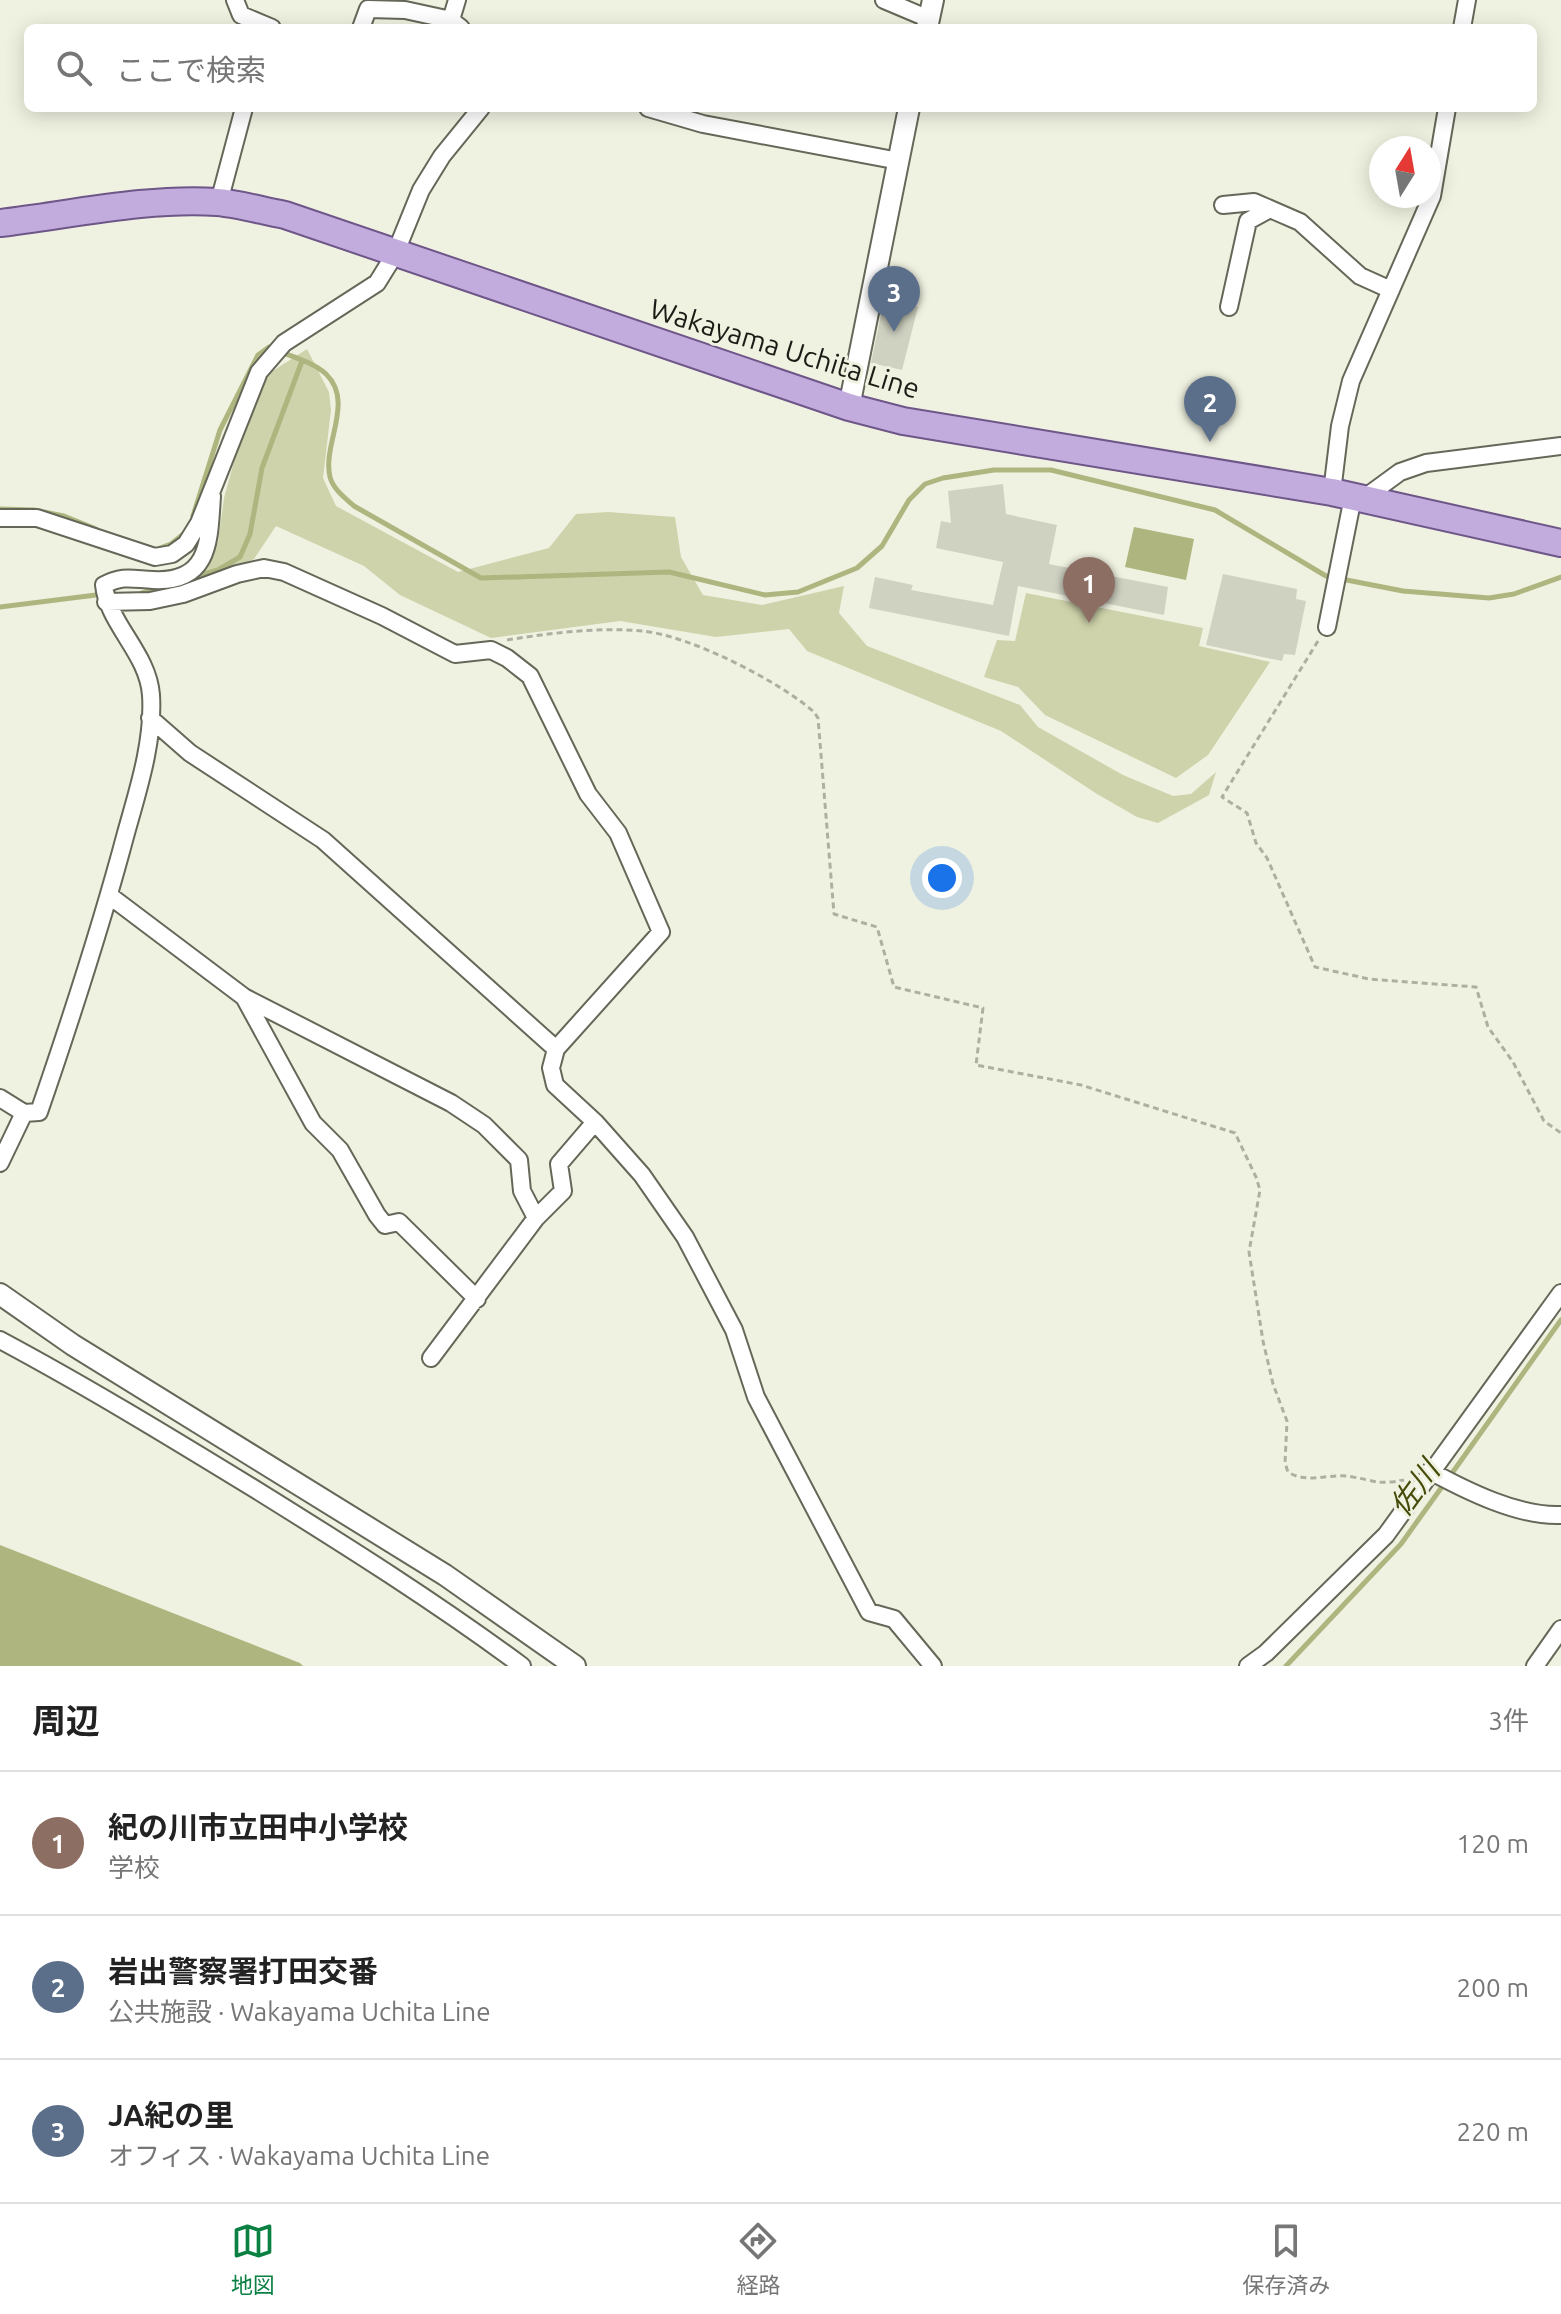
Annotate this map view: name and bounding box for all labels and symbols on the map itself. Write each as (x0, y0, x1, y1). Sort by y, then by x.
north arrow (1369, 136, 1441, 208)
pin: 3 (868, 266, 920, 332)
street label: Wakayama Uchita Line (646, 292, 924, 404)
pin: 2 (1184, 376, 1236, 442)
pin: 1 (1063, 557, 1115, 623)
your location (922, 858, 962, 898)
water label: 佐川 (1383, 1451, 1447, 1522)

